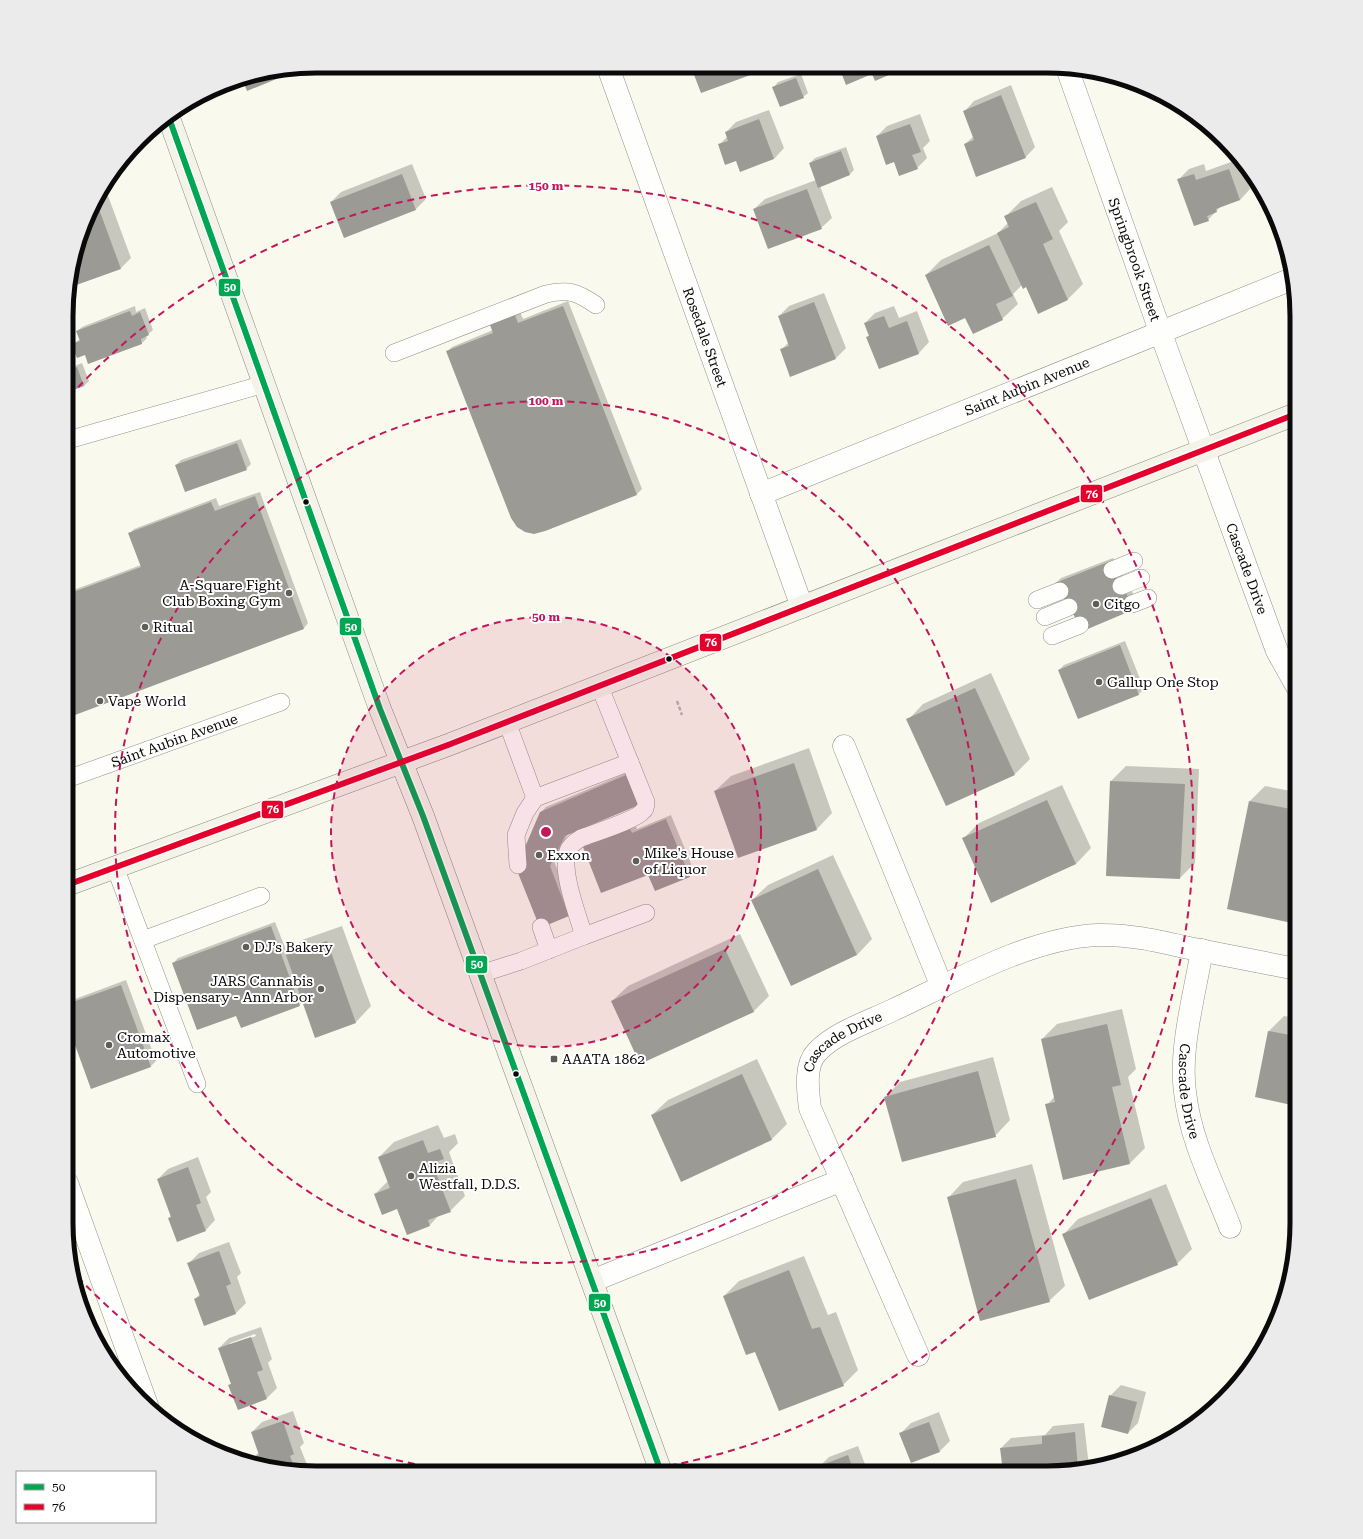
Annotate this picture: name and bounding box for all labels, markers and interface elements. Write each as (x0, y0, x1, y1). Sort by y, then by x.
text: 150 m (529, 179, 564, 193)
street label: Springbrook Street (1106, 196, 1164, 323)
line badge: 50 (218, 278, 241, 297)
text: 50 (224, 281, 236, 294)
street label: Rosedale Street (680, 285, 730, 389)
street label: Saint Aubin Avenue (962, 354, 1092, 419)
text: 100 m (529, 394, 564, 408)
line badge: 76 (1080, 484, 1103, 503)
text: 76 (1086, 488, 1098, 501)
unlabelled marker (301, 497, 311, 507)
street label: Cascade Drive (1223, 521, 1271, 617)
place label: A-Square Fight Club Boxing Gym (162, 577, 281, 609)
marker: A-Square Fight Club Boxing Gym (284, 588, 294, 598)
place label: Citgo (1104, 596, 1140, 612)
marker: Citgo (1091, 599, 1101, 609)
text: 50 m (532, 610, 560, 624)
line badge: 50 (339, 617, 362, 636)
place label: Ritual (153, 619, 194, 635)
text: 50 (345, 621, 357, 634)
marker: Ritual (140, 622, 150, 632)
line badge: 76 (699, 633, 722, 652)
text: 76 (705, 636, 717, 649)
unlabelled marker (664, 654, 674, 664)
place label: Gallup One Stop (1107, 674, 1219, 690)
marker: Gallup One Stop (1094, 677, 1104, 687)
place label: Vape World (108, 693, 186, 709)
marker: Vape World (95, 696, 105, 706)
street label: Saint Aubin Avenue (109, 710, 240, 771)
line badge: 76 (261, 800, 284, 819)
text: 76 (267, 803, 279, 816)
centre of rings (539, 825, 553, 839)
place label: Mike's House of Liquor (644, 845, 734, 877)
place label: Exxon (547, 847, 590, 863)
marker: Exxon (534, 850, 544, 860)
marker: Mike's House of Liquor (631, 856, 641, 866)
place label: DJ’s Bakery (254, 939, 333, 955)
marker: DJ’s Bakery (241, 942, 251, 952)
line badge: 50 (465, 955, 488, 974)
text: 50 (471, 958, 483, 971)
place label: JARS Cannabis Dispensary - Ann Arbor (153, 973, 313, 1005)
marker: JARS Cannabis Dispensary - Ann Arbor (316, 984, 326, 994)
street label: Cascade Drive (800, 1008, 885, 1074)
place label: Cromax Automotive (117, 1029, 196, 1061)
marker: Cromax Automotive (104, 1040, 114, 1050)
street label: Cascade Drive (1176, 1043, 1203, 1141)
place label: AAATA 1862 (562, 1051, 645, 1067)
marker: AAATA 1862 (549, 1054, 559, 1064)
unlabelled marker (511, 1069, 521, 1079)
place label: Alizia Westfall, D.D.S. (419, 1160, 520, 1192)
marker: Alizia Westfall, D.D.S. (406, 1171, 416, 1181)
line badge: 50 (588, 1293, 611, 1312)
text: 50 (594, 1297, 606, 1310)
legend (16, 1471, 156, 1523)
text: 50 (52, 1480, 66, 1494)
text: 76 (52, 1500, 66, 1514)

